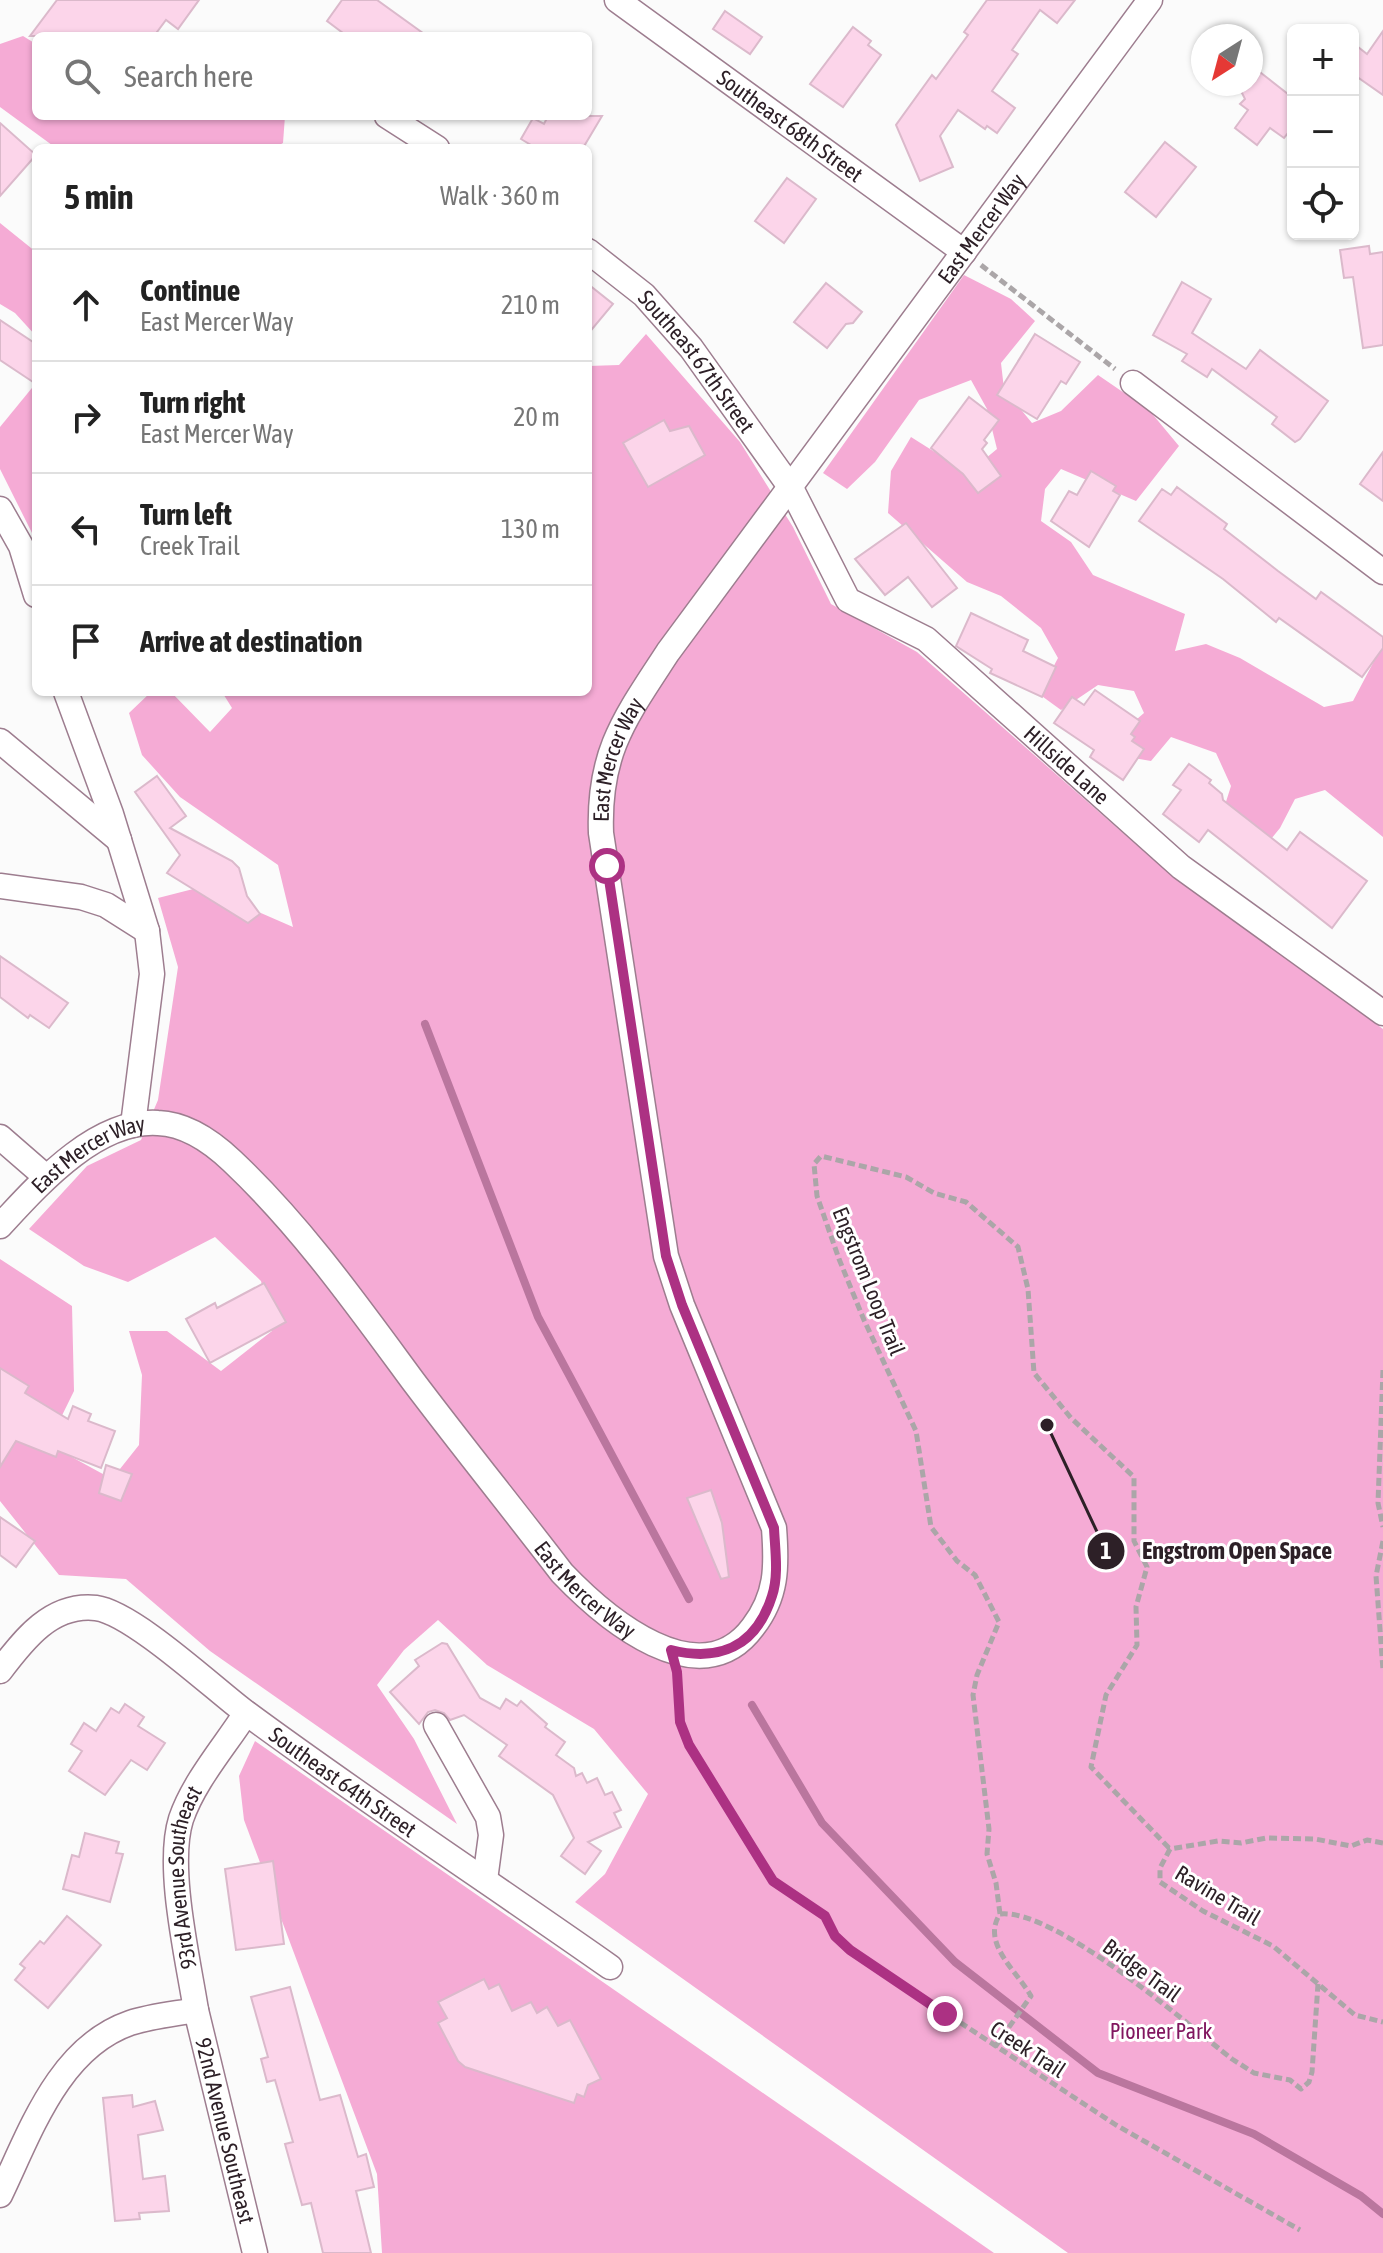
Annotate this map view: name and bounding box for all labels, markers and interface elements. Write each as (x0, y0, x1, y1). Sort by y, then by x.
north arrow (1191, 24, 1263, 96)
map controls (1287, 24, 1359, 240)
button: + (1287, 24, 1359, 96)
search box (32, 32, 592, 120)
icon: search (60, 54, 104, 98)
text: Search here (124, 59, 253, 93)
street label: Southeast 68th Street (712, 64, 868, 187)
button: − (1287, 96, 1359, 168)
street label: East Mercer Way (932, 168, 1030, 288)
button: locate (1287, 168, 1359, 240)
text: 5 min (64, 177, 133, 216)
text: Walk · 360 m (440, 181, 560, 211)
text: Continue (140, 273, 240, 307)
icon: ahead (64, 283, 108, 327)
street label: Southeast 67th Street (633, 285, 760, 438)
text: 210 m (501, 290, 560, 320)
text: East Mercer Way (140, 307, 294, 337)
text: Turn right (140, 385, 246, 419)
icon: right (64, 395, 108, 439)
text: 20 m (513, 402, 560, 432)
text: East Mercer Way (140, 419, 294, 449)
text: Turn left (140, 497, 232, 531)
icon: left (64, 507, 108, 551)
text: 130 m (501, 514, 560, 544)
text: Creek Trail (140, 531, 240, 561)
icon: arrive (64, 619, 108, 663)
text: Arrive at destination (140, 624, 362, 658)
street label: East Mercer Way (588, 692, 649, 822)
street label: Hillside Lane (1019, 720, 1115, 810)
route start (589, 848, 625, 884)
street label: East Mercer Way (26, 1110, 146, 1198)
street label: Engstrom Loop Trail (827, 1203, 911, 1359)
callout: Engstrom Open Space (1086, 1527, 1348, 1575)
street label: East Mercer Way (529, 1536, 640, 1644)
text: 1 (1100, 1537, 1112, 1564)
text: Engstrom Open Space (1142, 1537, 1332, 1564)
street label: Southeast 64th Street (264, 1721, 421, 1842)
street label: 93rd Avenue Southeast (163, 1781, 207, 1971)
street label: Ravine Trail (1171, 1860, 1265, 1931)
street label: Bridge Trail (1098, 1933, 1186, 2007)
route end (927, 1996, 963, 2032)
street label: Creek Trail (985, 2015, 1071, 2083)
park label: Pioneer Park (1110, 2018, 1213, 2044)
street label: 92nd Avenue Southeast (190, 2035, 260, 2226)

